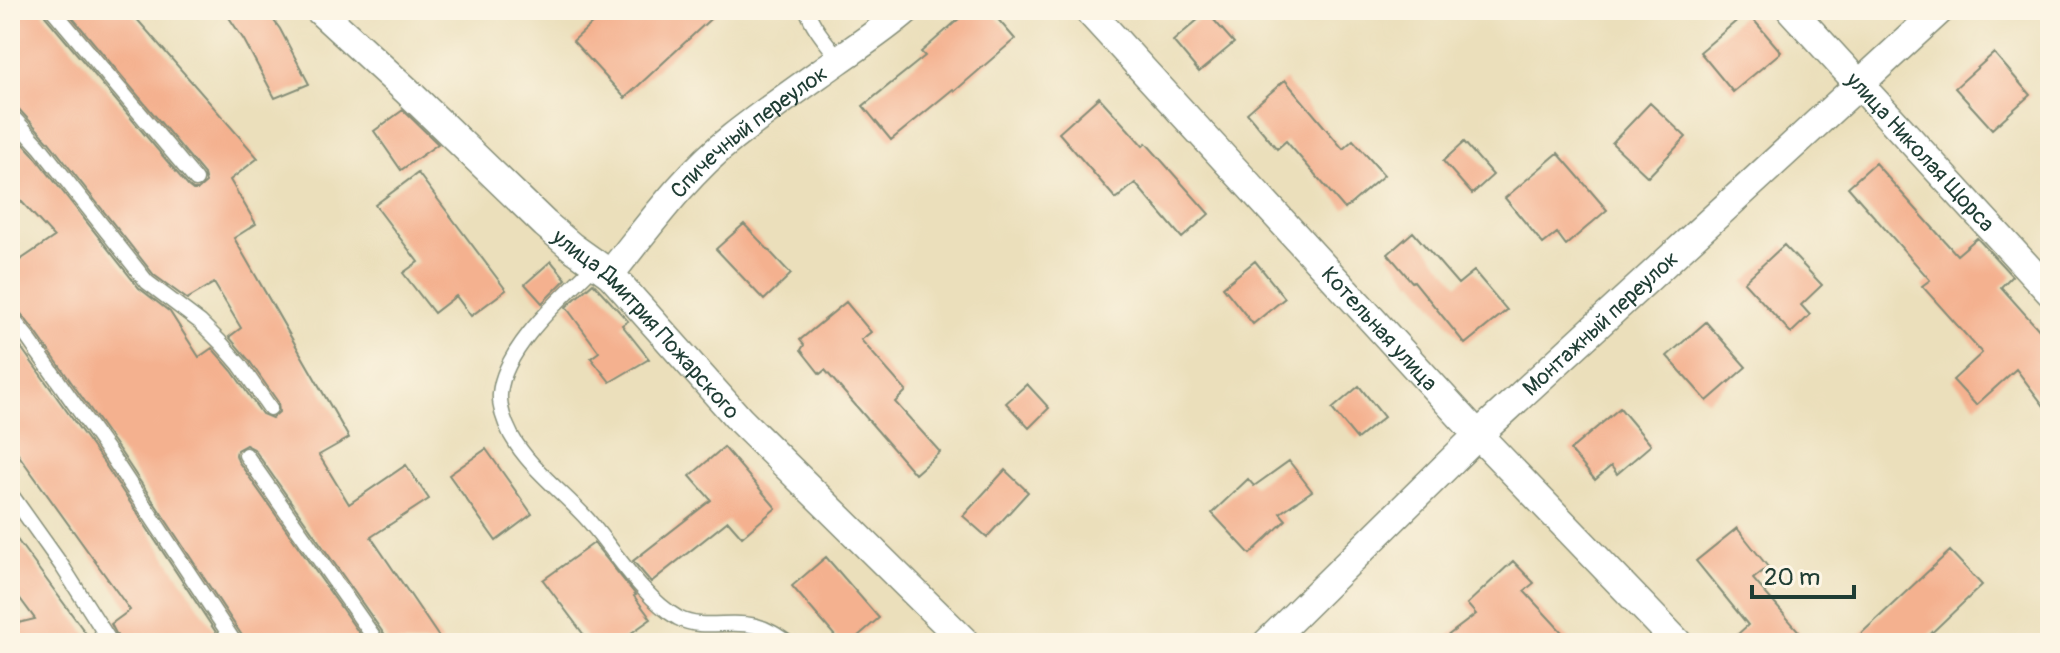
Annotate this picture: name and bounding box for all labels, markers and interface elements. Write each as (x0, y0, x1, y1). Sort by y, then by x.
street label: Спичечный переулок (665, 59, 833, 204)
street label: улица Николая Щорса (1839, 66, 2000, 238)
street label: улица Дмитрия Пожарского (545, 223, 746, 425)
street label: Монтажный переулок (1517, 245, 1684, 402)
street label: Котельная улица (1315, 261, 1443, 397)
scale bar (1752, 549, 1854, 599)
text: 20 m (1764, 563, 1820, 592)

